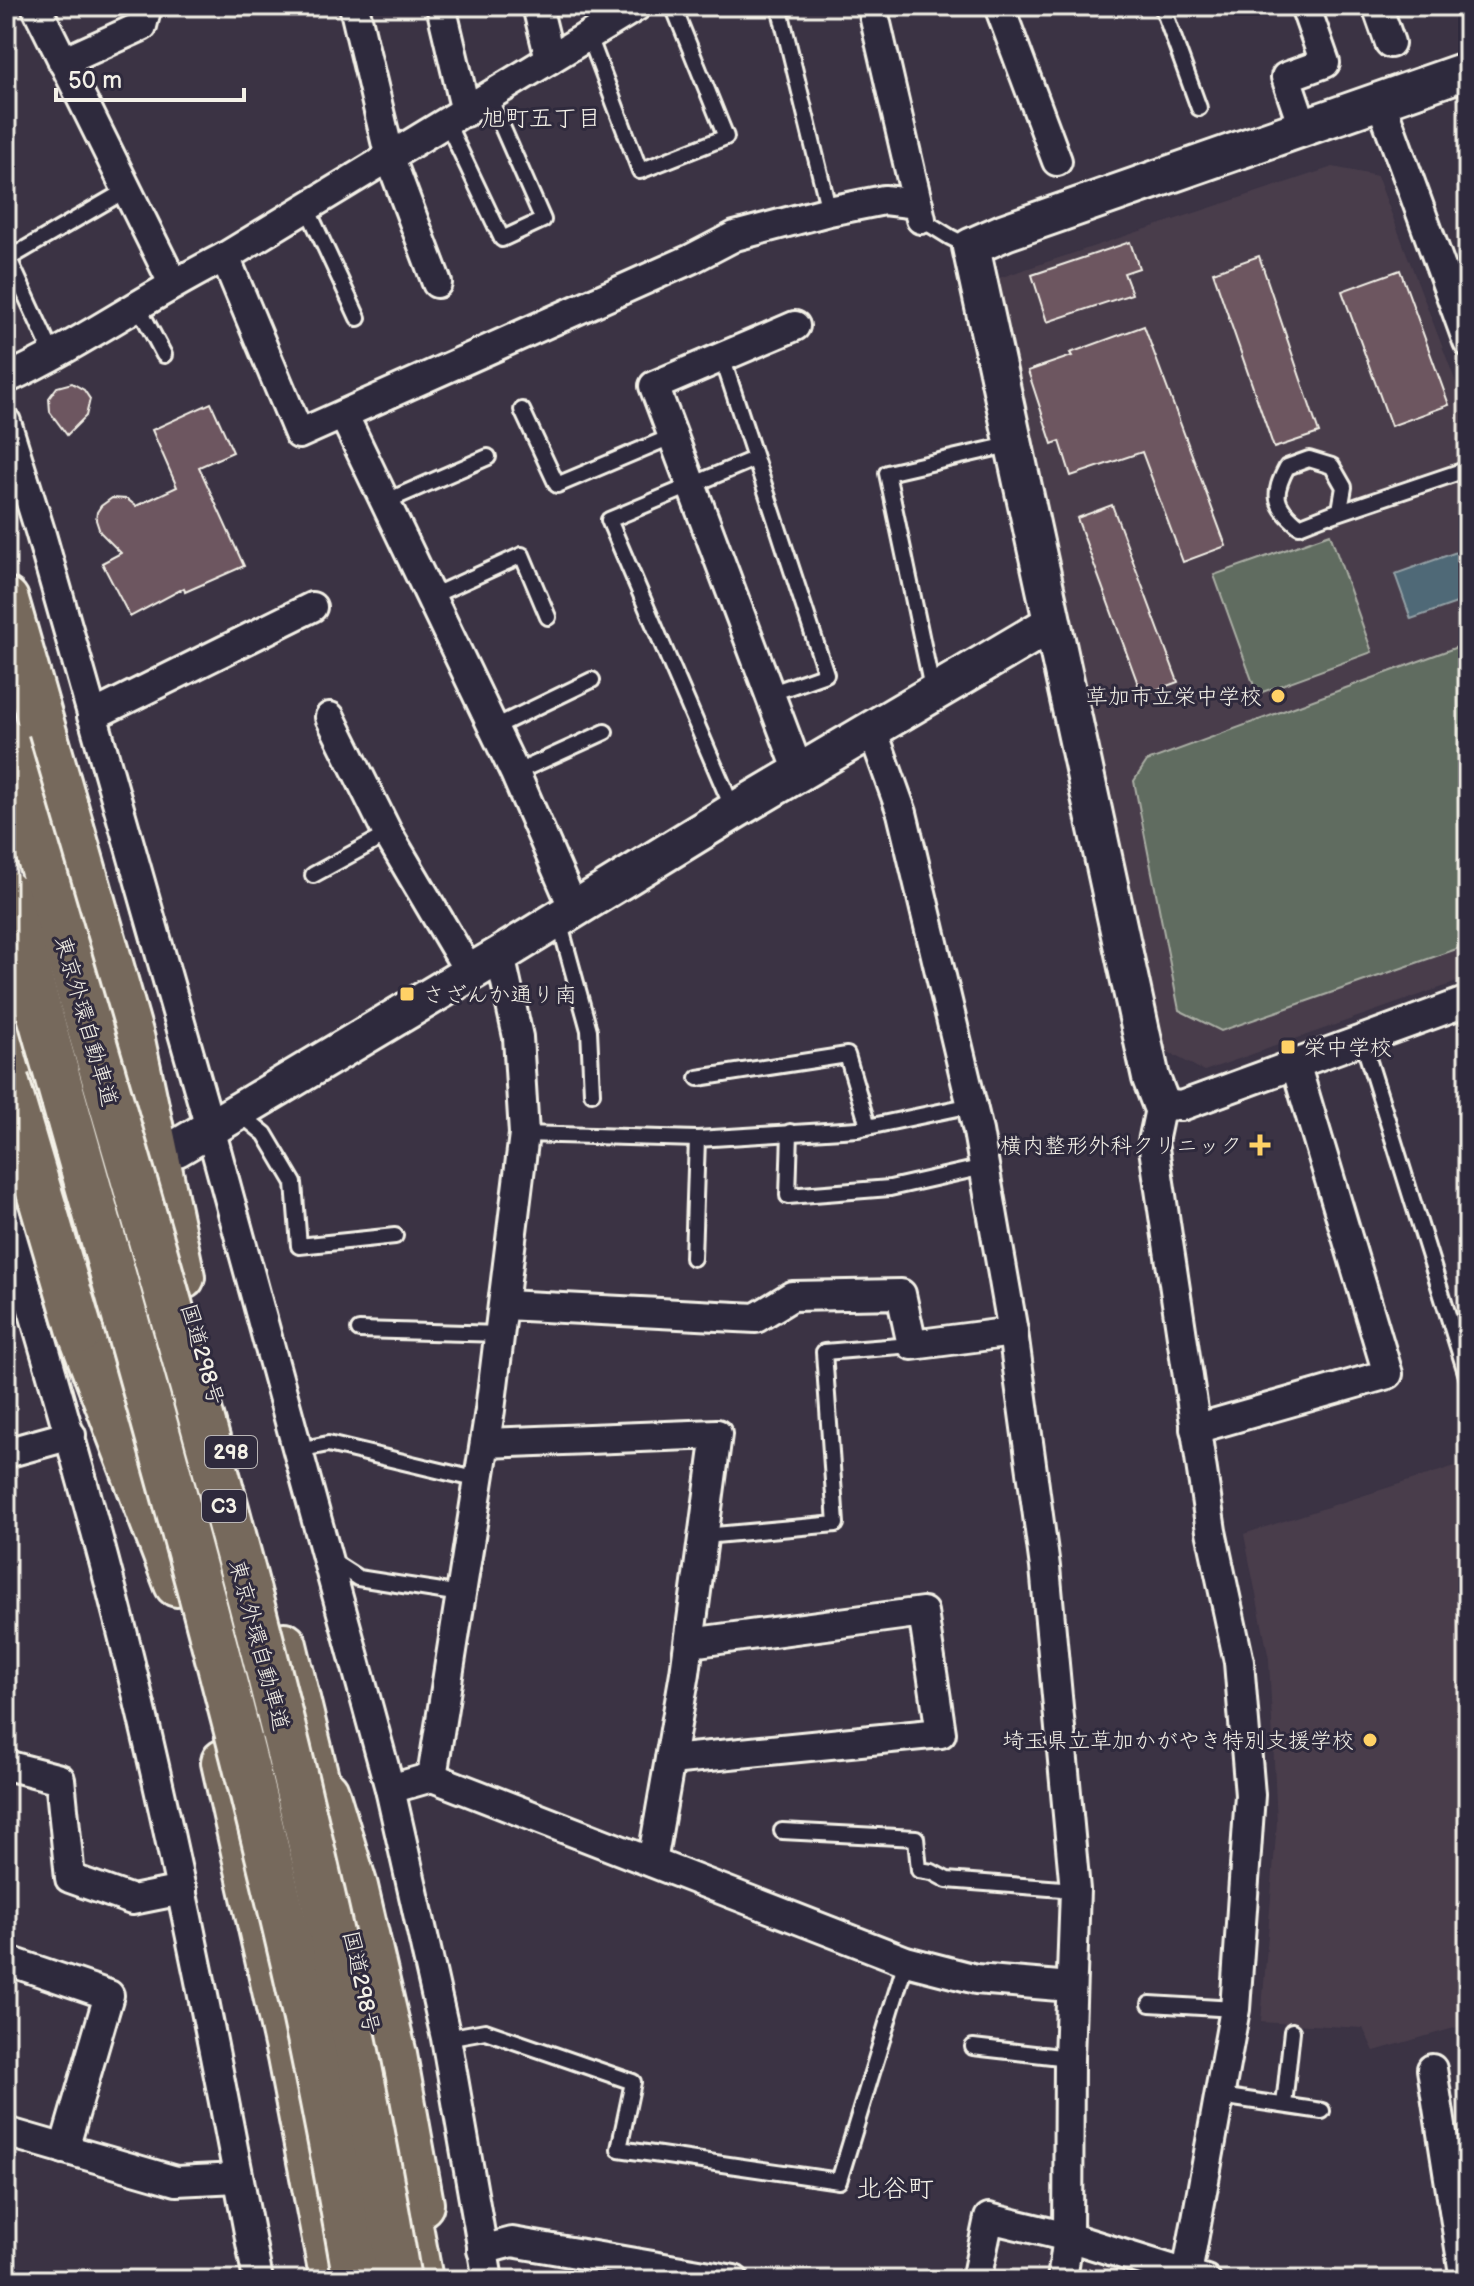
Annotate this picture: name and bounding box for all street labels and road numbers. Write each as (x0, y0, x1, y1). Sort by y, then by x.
street label: 東京外環自動車道 (48, 933, 123, 1110)
street label: 国道298号 (174, 1300, 229, 1408)
road number: 298 (205, 1436, 257, 1468)
road number: C3 (202, 1490, 246, 1522)
street label: 東京外環自動車道 (223, 1557, 294, 1734)
street label: 国道298号 (336, 1928, 385, 2036)

